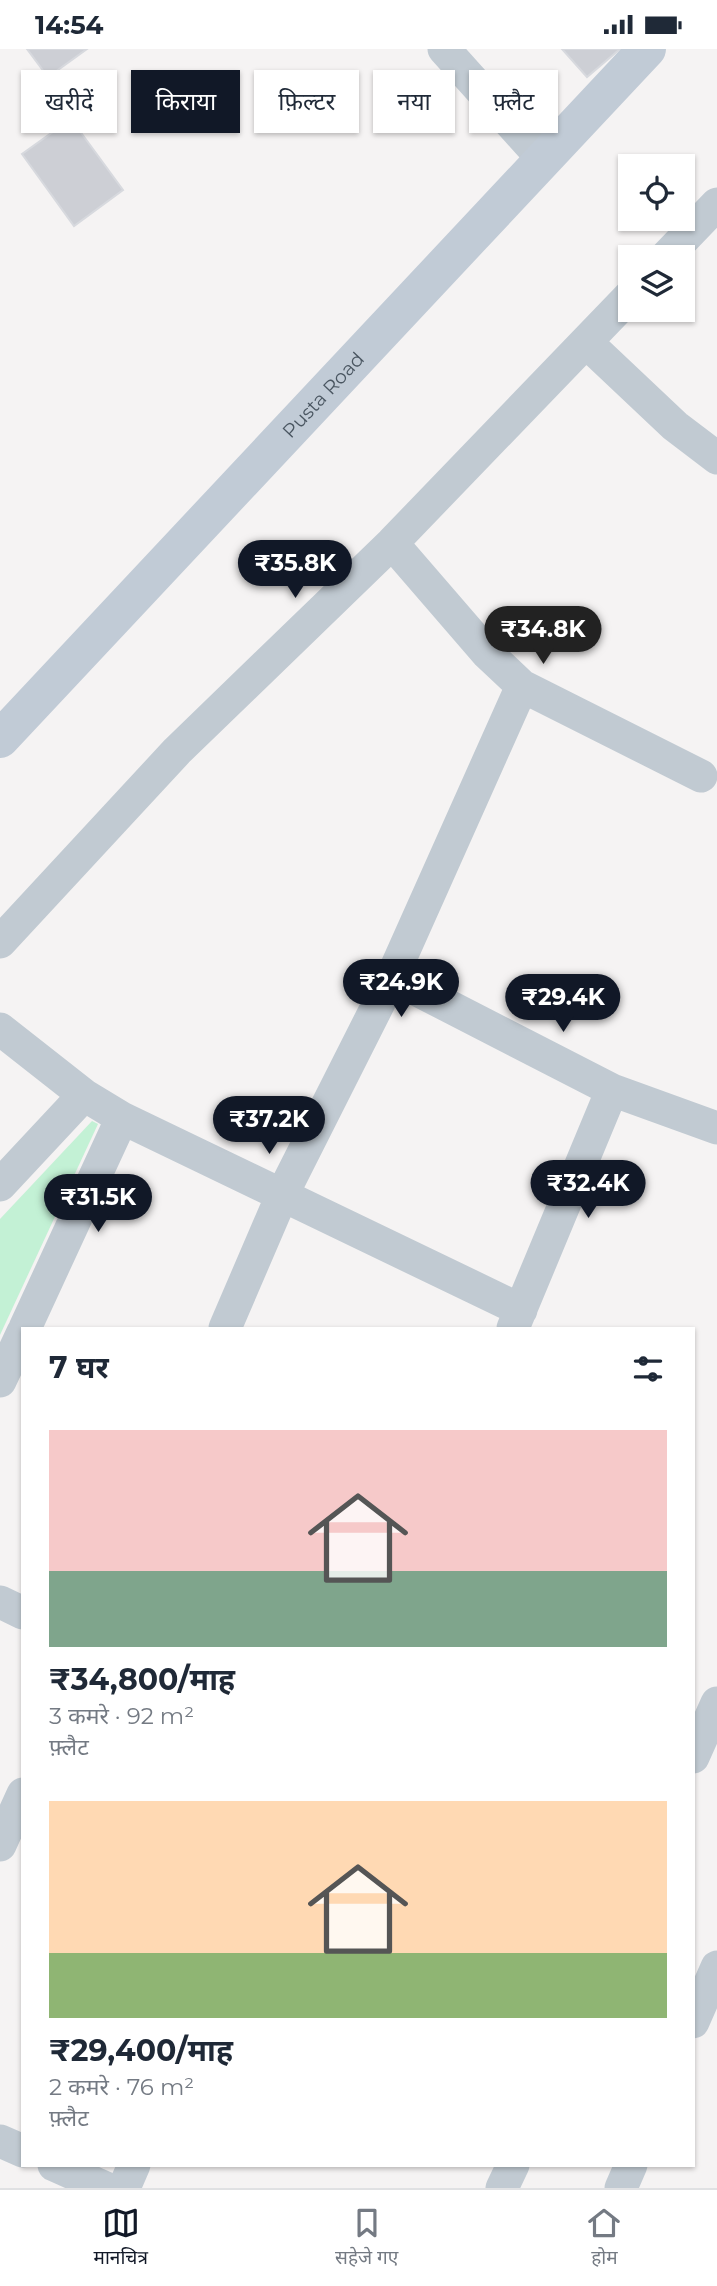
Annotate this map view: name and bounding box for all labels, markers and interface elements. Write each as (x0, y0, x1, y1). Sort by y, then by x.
text: 14:54 (35, 9, 104, 41)
chip: खरीदें (21, 70, 117, 133)
chip: किराया (131, 70, 240, 133)
chip: फ़िल्टर (254, 70, 359, 133)
chip: नया (373, 70, 455, 133)
chip: फ़्लैट (469, 70, 558, 133)
map controls (618, 154, 695, 322)
button: locate (618, 154, 695, 231)
button: layers (618, 245, 695, 322)
street label: Pusta Road (277, 347, 369, 442)
pin: ₹35.8K (238, 540, 352, 600)
text: ₹35.8K (254, 549, 336, 577)
pin: ₹34.8K (486, 607, 600, 666)
text: ₹34.8K (500, 615, 586, 643)
pin: ₹24.9K (344, 960, 458, 1019)
text: ₹24.9K (359, 968, 443, 996)
pin: ₹29.4K (506, 975, 620, 1034)
text: ₹29.4K (521, 983, 605, 1011)
pin: ₹37.2K (212, 1097, 326, 1156)
text: ₹37.2K (229, 1105, 309, 1133)
pin: ₹32.4K (531, 1161, 645, 1220)
text: ₹32.4K (547, 1169, 629, 1197)
pin: ₹31.5K (41, 1175, 155, 1234)
text: ₹31.5K (60, 1183, 136, 1211)
text: 7 घर (49, 1349, 109, 1386)
icon: filters (629, 1350, 667, 1388)
icon: home (295, 1475, 421, 1601)
text: ₹34,800/माह (49, 1661, 235, 1698)
text: 3 कमरे · 92 m² (49, 1702, 194, 1730)
text: फ़्लैट (49, 1733, 89, 1761)
icon: home (295, 1846, 421, 1972)
text: ₹29,400/माह (49, 2032, 233, 2069)
text: 2 कमरे · 76 m² (49, 2073, 194, 2101)
text: फ़्लैट (49, 2104, 89, 2132)
tab: मानचित्र (94, 2204, 148, 2272)
tab: सहेजे गए (335, 2204, 398, 2272)
tab: होम (585, 2204, 623, 2272)

